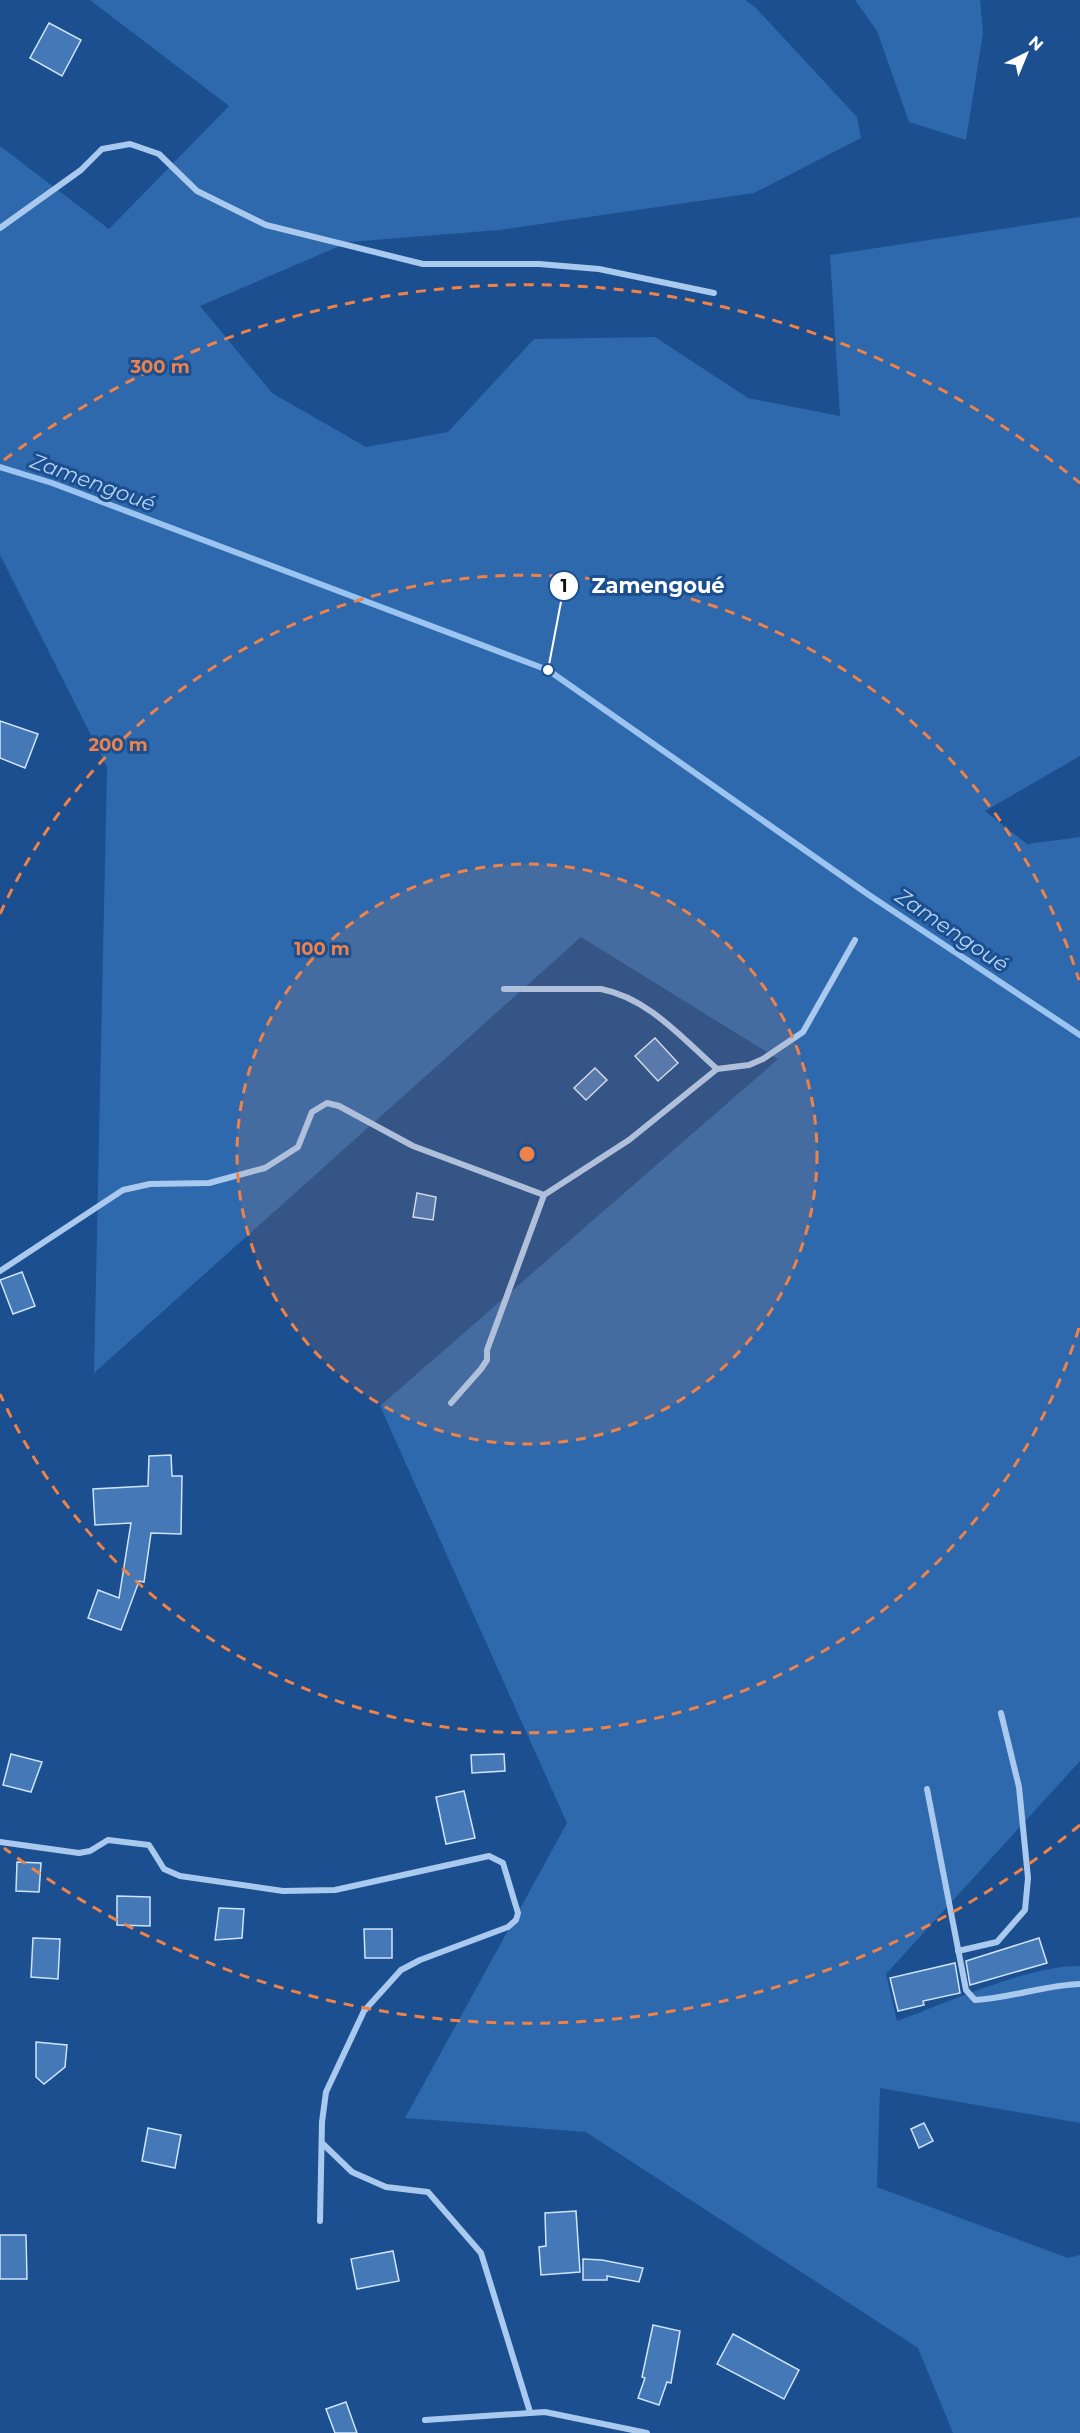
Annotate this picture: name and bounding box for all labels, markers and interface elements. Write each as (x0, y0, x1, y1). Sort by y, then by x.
north arrow (996, 24, 1056, 84)
text: N (1025, 32, 1047, 55)
text: 300 m (129, 356, 190, 378)
water label: Zamengoué (26, 447, 159, 516)
callout: Zamengoué (549, 566, 736, 605)
text: Zamengoué (591, 573, 725, 598)
text: 1 (560, 575, 568, 597)
text: 200 m (88, 734, 148, 756)
water label: Zamengoué (890, 882, 1013, 977)
text: 100 m (294, 938, 350, 960)
centre of rings (517, 1144, 537, 1164)

